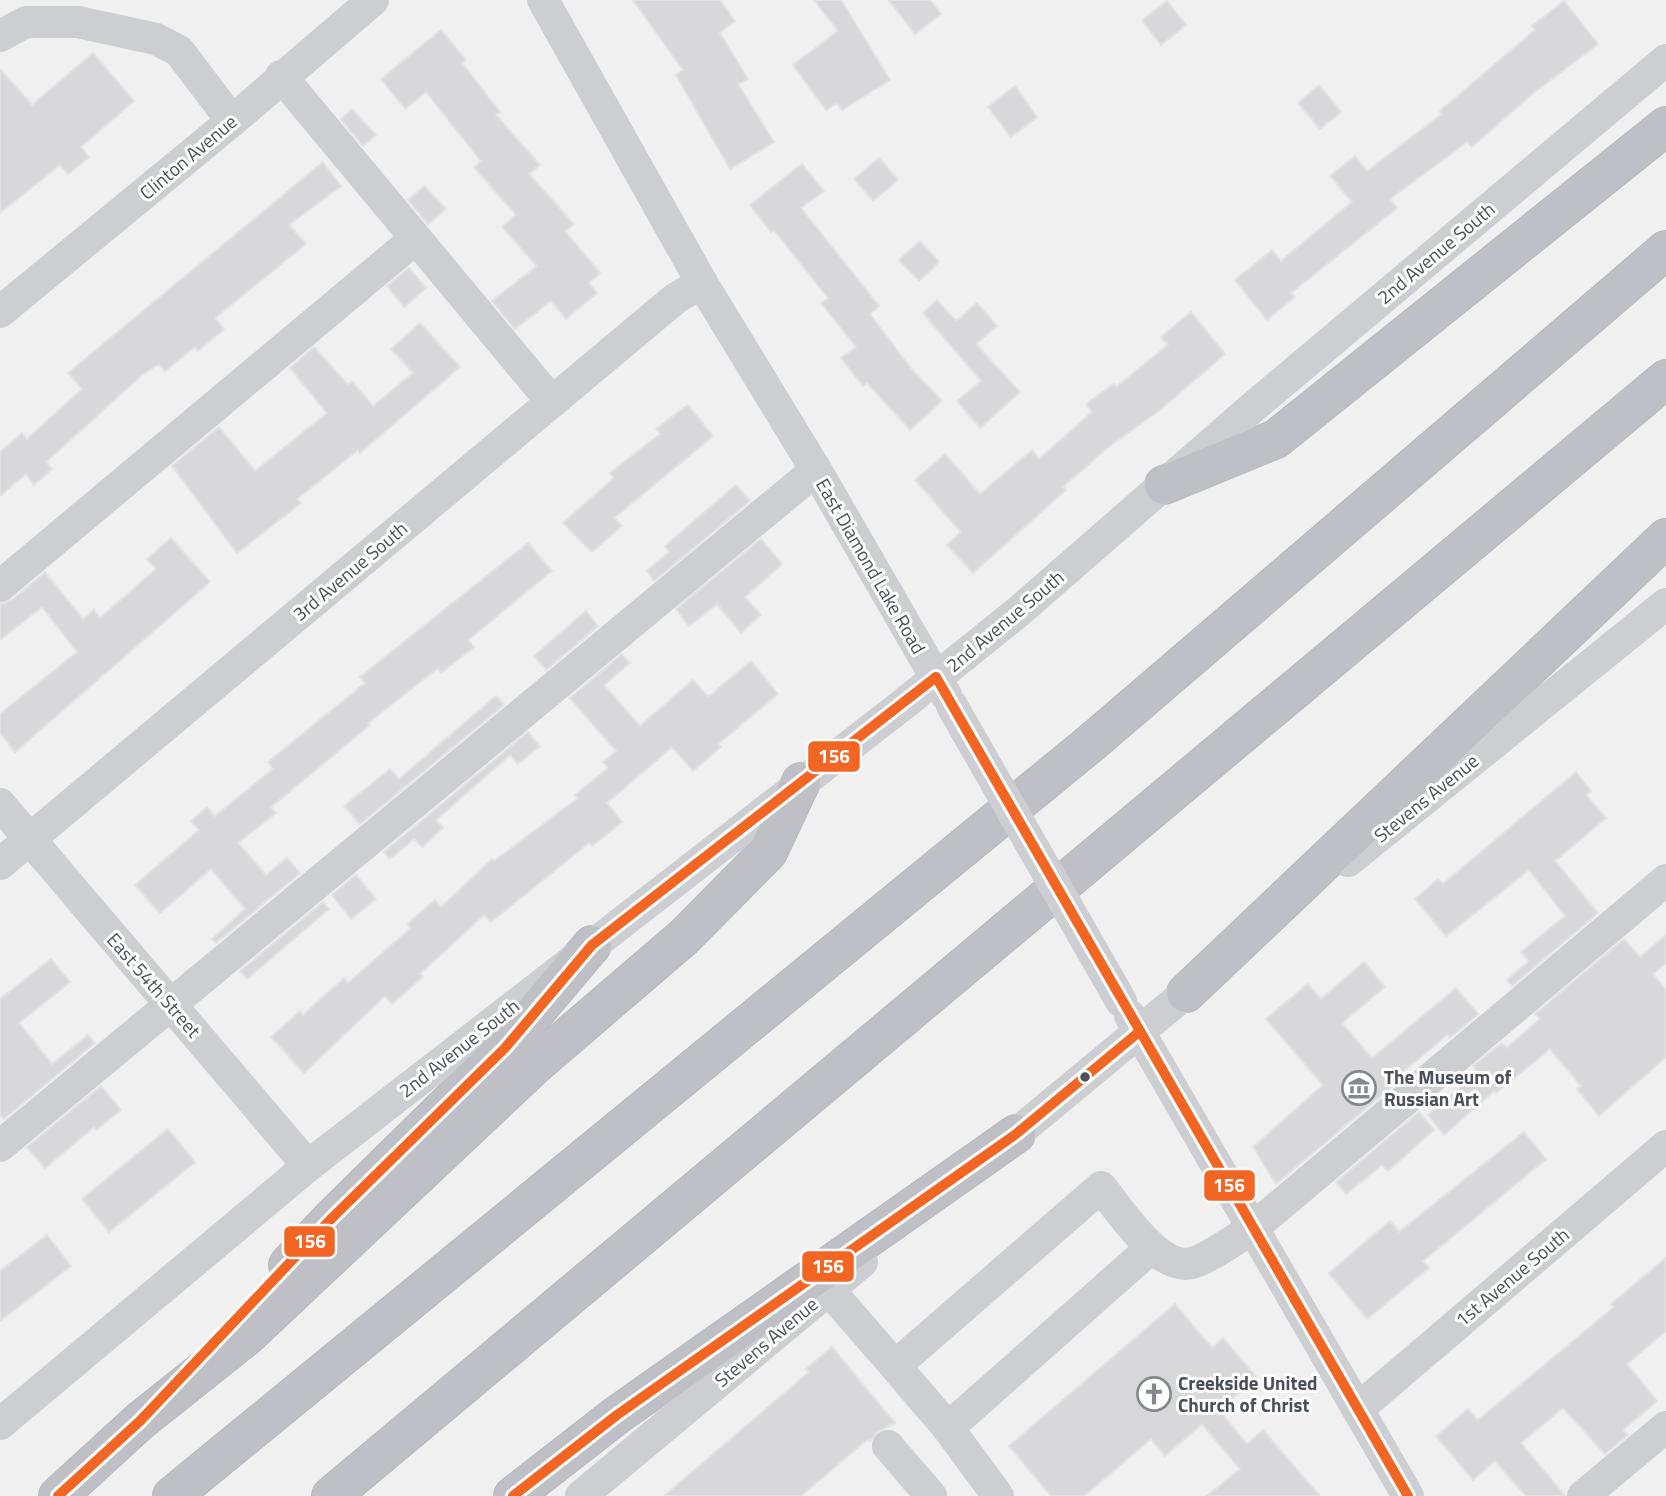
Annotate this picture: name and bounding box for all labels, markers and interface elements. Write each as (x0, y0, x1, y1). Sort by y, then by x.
street label: Clinton Avenue (133, 107, 243, 206)
street label: 2nd Avenue South (1370, 195, 1501, 311)
street label: East Diamond Lake Road (809, 473, 934, 659)
street label: 3rd Avenue South (286, 514, 413, 627)
street label: 2nd Avenue South (939, 563, 1070, 679)
line badge: 156 (807, 740, 861, 773)
text: 156 (818, 741, 850, 770)
street label: Stevens Avenue (1367, 746, 1484, 849)
street label: East 54th Street (100, 926, 209, 1044)
street label: 2nd Avenue South (392, 991, 525, 1104)
place label: The Museum of Russian Art (1384, 1062, 1512, 1113)
museum icon: The Museum of Russian Art (1340, 1069, 1378, 1107)
unlabelled marker (1078, 1070, 1092, 1084)
line badge: 156 (1203, 1169, 1256, 1202)
text: 156 (1213, 1170, 1245, 1199)
street label: 1st Avenue South (1448, 1220, 1575, 1333)
line badge: 156 (283, 1225, 336, 1258)
text: 156 (294, 1226, 326, 1255)
line badge: 156 (801, 1250, 855, 1283)
text: 156 (812, 1251, 844, 1280)
street label: Stevens Avenue (708, 1290, 824, 1394)
place label: Creekside United Church of Christ (1178, 1368, 1318, 1419)
church icon: Creekside United Church of Christ (1135, 1375, 1173, 1413)

